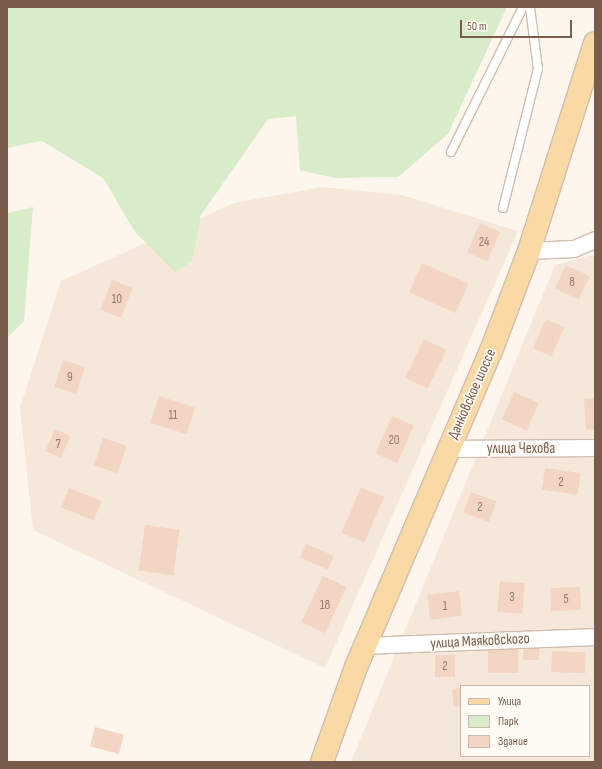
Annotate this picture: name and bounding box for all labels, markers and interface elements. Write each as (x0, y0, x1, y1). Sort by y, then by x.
scale bar (462, 12, 574, 38)
text: 50 m (467, 19, 487, 34)
house number: 24 (479, 234, 489, 250)
house number: 8 (569, 274, 575, 290)
house number: 10 (112, 291, 122, 307)
street label: Данковское шоссе (444, 346, 500, 442)
house number: 9 (67, 369, 73, 385)
house number: 11 (168, 407, 178, 423)
house number: 20 (388, 432, 400, 448)
house number: 7 (55, 436, 61, 452)
street label: улица Чехова (487, 440, 555, 458)
house number: 2 (558, 474, 564, 490)
house number: 2 (477, 499, 483, 515)
house number: 3 (509, 589, 515, 605)
house number: 5 (563, 591, 569, 607)
house number: 18 (320, 597, 330, 613)
house number: 1 (443, 598, 447, 614)
street label: улица Маяковского (430, 629, 530, 653)
house number: 2 (442, 658, 448, 674)
legend (460, 685, 590, 757)
text: Улица (498, 694, 521, 709)
text: Парк (498, 714, 518, 729)
text: Здание (498, 734, 528, 749)

